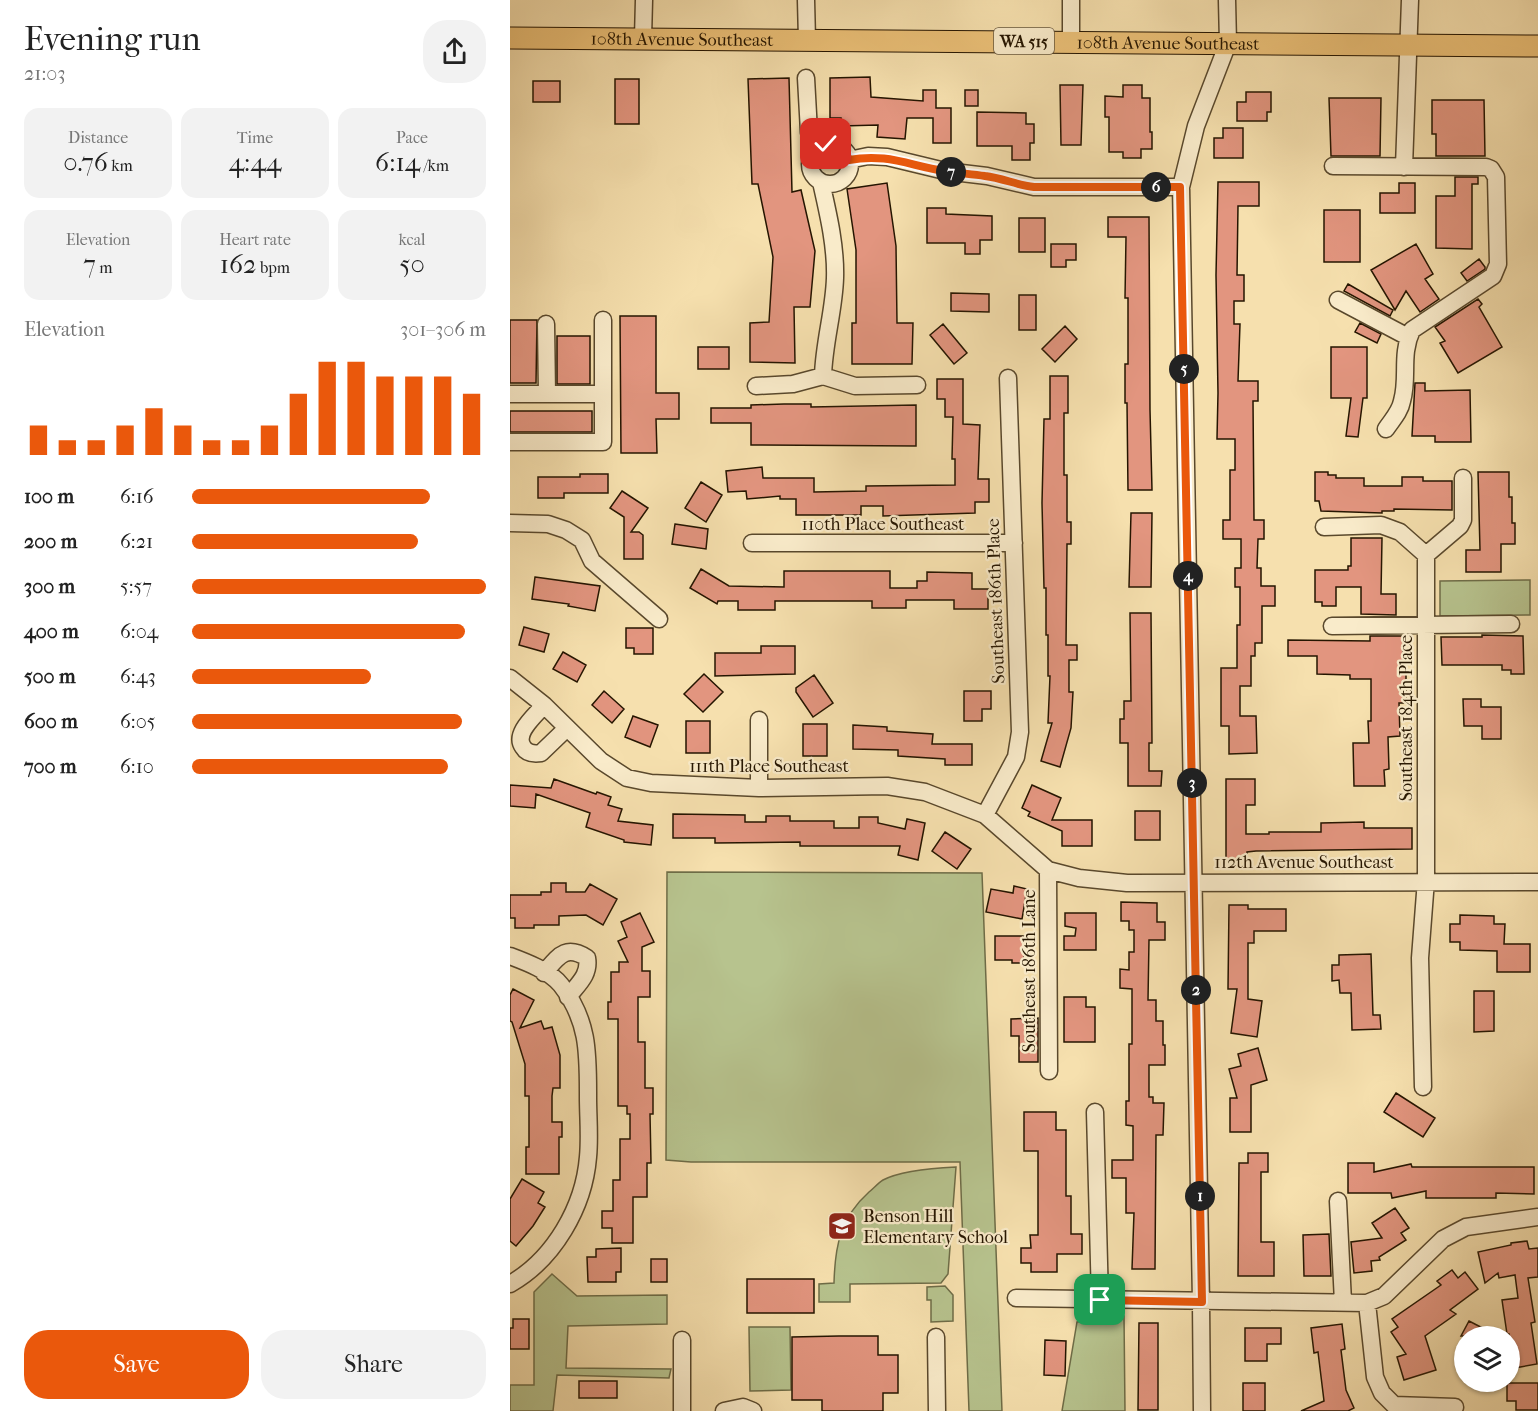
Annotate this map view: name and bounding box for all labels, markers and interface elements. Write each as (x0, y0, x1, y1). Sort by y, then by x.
text: Evening run (24, 20, 201, 59)
button: share (423, 20, 486, 83)
street label: 108th Avenue Southeast (590, 28, 774, 51)
road number: WA 515 (994, 28, 1054, 54)
street label: 108th Avenue Southeast (1076, 32, 1260, 54)
text: 21:03 (24, 62, 66, 85)
pin (800, 118, 851, 169)
icon: check (809, 127, 842, 160)
text: Distance (68, 128, 128, 147)
text: Time (237, 128, 273, 147)
text: Pace (396, 128, 428, 147)
text: 0.76 (63, 147, 108, 178)
text: 4:44 (229, 147, 281, 178)
text: 6:14 (375, 147, 420, 178)
text: km (108, 156, 133, 175)
text: /km (420, 156, 449, 175)
pin: 7 (936, 157, 966, 187)
text: 7 (947, 162, 955, 181)
pin: 6 (1141, 172, 1171, 202)
text: 6 (1152, 177, 1160, 196)
text: Elevation (66, 230, 130, 249)
text: Heart rate (219, 230, 291, 249)
text: kcal (399, 230, 425, 249)
text: 7 (83, 249, 96, 280)
text: 162 (220, 249, 256, 280)
text: 50 (399, 249, 425, 280)
text: m (96, 258, 113, 277)
text: bpm (256, 258, 290, 277)
text: Elevation (24, 318, 105, 341)
text: 301–306 m (400, 318, 486, 341)
pin: 5 (1169, 354, 1199, 384)
text: 5 (1181, 359, 1187, 378)
text: 100 m (24, 485, 74, 508)
text: 6:16 (120, 485, 154, 508)
street label: 110th Place Southeast (801, 514, 965, 535)
street label: Southeast 186th Place (983, 518, 1009, 684)
text: 200 m (24, 530, 77, 553)
text: 6:21 (120, 530, 153, 553)
pin: 4 (1173, 561, 1203, 591)
text: 4 (1183, 566, 1193, 585)
text: 300 m (24, 575, 75, 598)
text: 5:57 (120, 575, 152, 598)
text: 400 m (24, 620, 79, 643)
text: 6:04 (120, 620, 158, 643)
street label: Southeast 184th Place (1396, 635, 1417, 801)
text: 500 m (24, 665, 76, 688)
text: 6:43 (120, 665, 156, 688)
text: 600 m (24, 710, 78, 733)
text: 6:05 (120, 710, 155, 733)
text: 700 m (24, 755, 77, 778)
text: 6:10 (120, 755, 154, 778)
street label: 111th Place Southeast (689, 756, 849, 777)
pin: 3 (1177, 768, 1207, 798)
text: 3 (1189, 773, 1195, 792)
street label: 112th Avenue Southeast (1214, 852, 1394, 873)
street label: Southeast 186th Lane (1019, 889, 1040, 1053)
pin: 2 (1181, 975, 1211, 1005)
text: 2 (1192, 980, 1200, 999)
pin: 1 (1185, 1181, 1215, 1211)
text: 1 (1197, 1186, 1203, 1205)
place label: Benson Hill Elementary School (863, 1206, 1008, 1248)
school or university icon: Benson Hill Elementary School (826, 1210, 858, 1242)
pin (1074, 1274, 1125, 1325)
icon: arrive (1083, 1283, 1116, 1316)
map controls (1454, 1326, 1520, 1392)
button: layers (1454, 1326, 1520, 1392)
button: Save (24, 1330, 249, 1399)
button: Share (261, 1330, 486, 1399)

